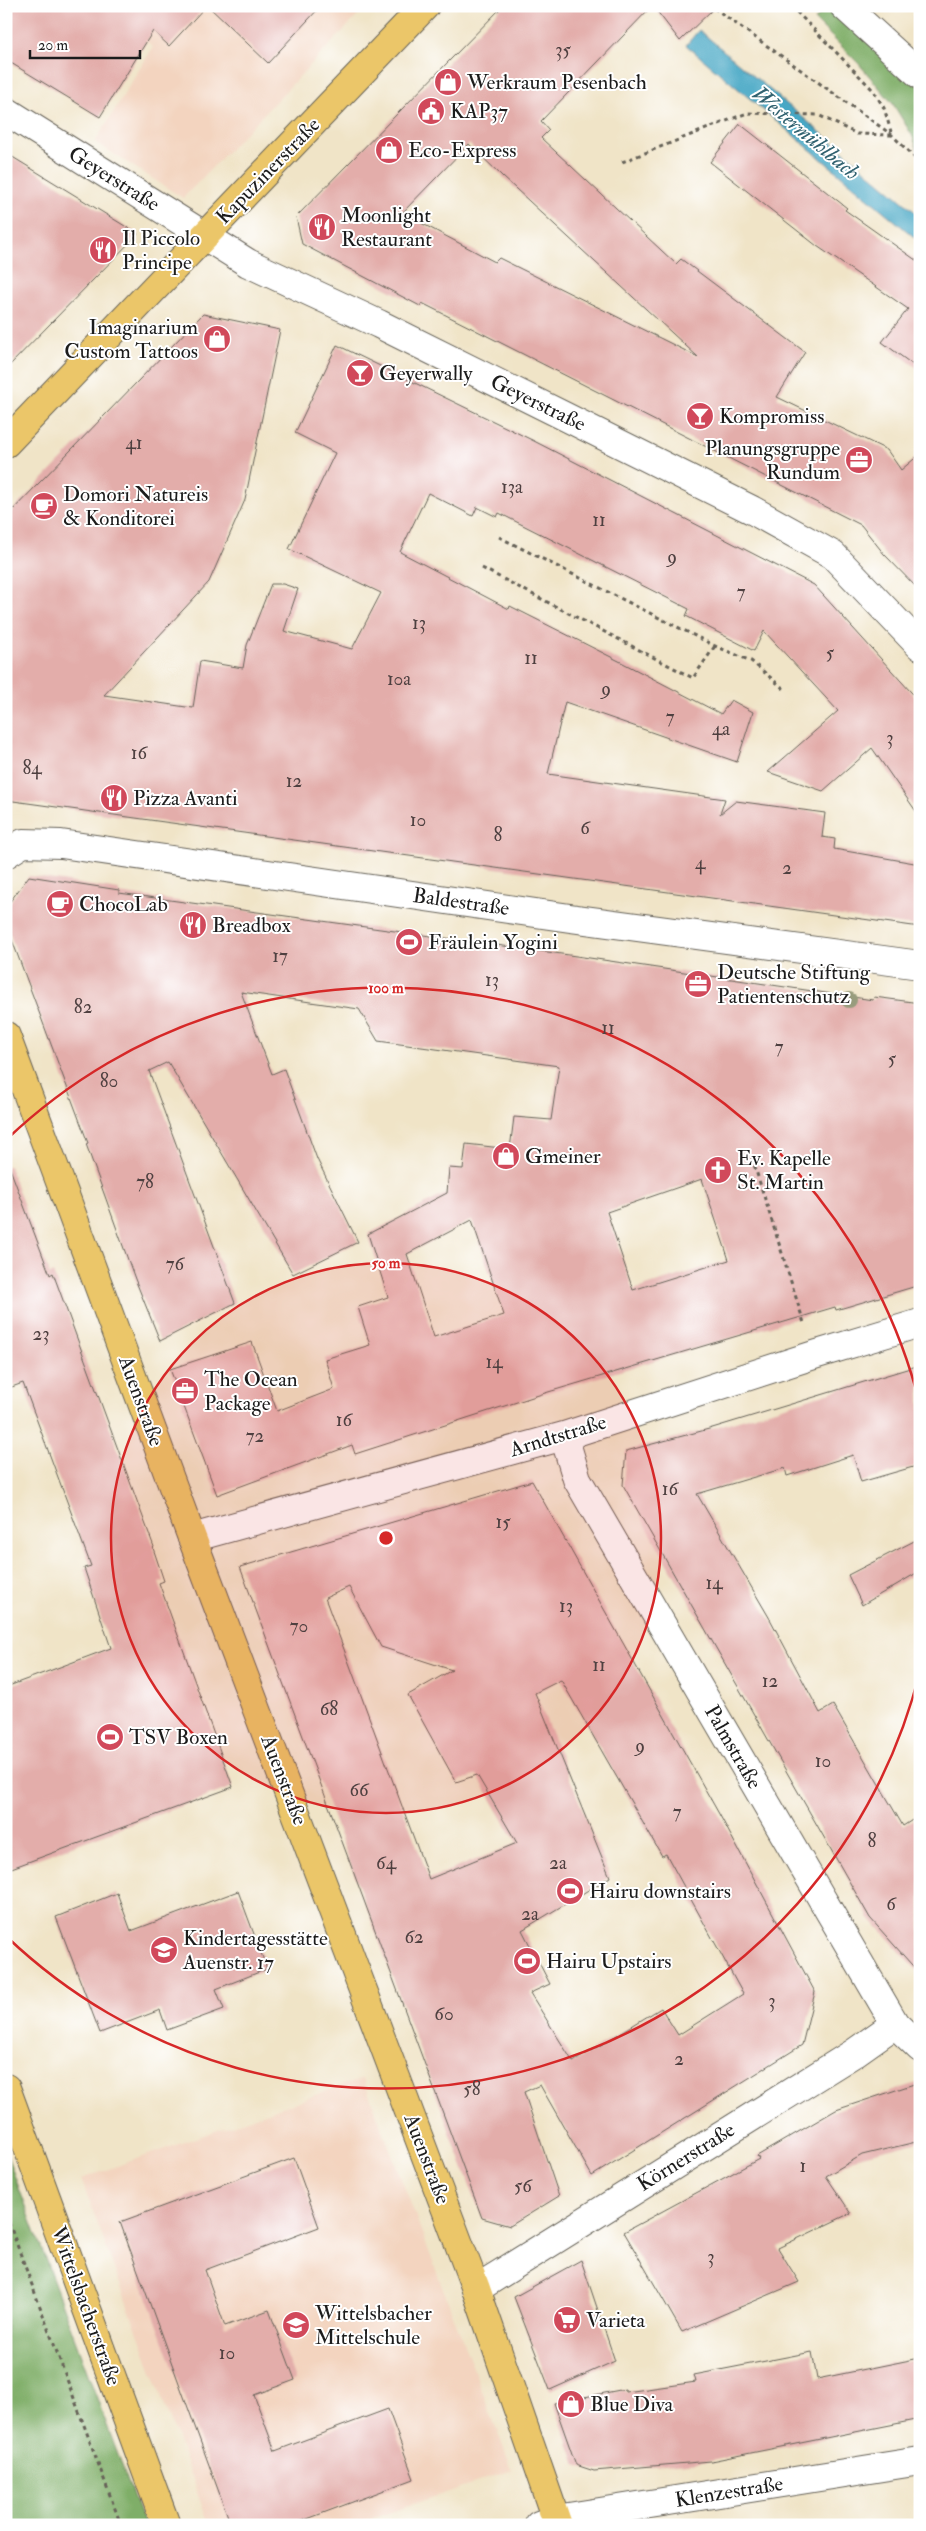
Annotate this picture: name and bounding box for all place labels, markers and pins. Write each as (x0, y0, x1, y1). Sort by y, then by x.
shop icon: Werkraum Pesenbach (433, 67, 463, 97)
place label: Werkraum Pesenbach (466, 69, 647, 96)
public building icon: KAP37 (416, 96, 446, 126)
place label: KAP37 (450, 98, 508, 125)
shop icon: Eco-Express (374, 135, 404, 165)
place label: Eco-Express (408, 137, 516, 164)
place label: Moonlight Restaurant (341, 202, 432, 253)
restaurant icon: Moonlight Restaurant (307, 212, 337, 242)
place label: Il Piccolo Principe (122, 225, 200, 276)
restaurant icon: Il Piccolo Principe (88, 235, 118, 265)
place label: Imaginarium Custom Tattoos (64, 314, 198, 365)
shop icon: Imaginarium Custom Tattoos (202, 324, 232, 354)
bar icon: Geyerwally (345, 358, 375, 388)
place label: Geyerwally (379, 360, 473, 387)
bar icon: Kompromiss (685, 401, 715, 431)
place label: Kompromiss (719, 403, 824, 430)
place label: Planungsgruppe Rundum (705, 435, 840, 486)
office icon: Planungsgruppe Rundum (844, 445, 874, 475)
place label: Domori Natureis & Konditorei (63, 481, 208, 532)
cafe icon: Domori Natureis & Konditorei (29, 491, 59, 521)
restaurant icon: Pizza Avanti (99, 783, 129, 813)
place label: Pizza Avanti (133, 785, 238, 812)
cafe icon: ChocoLab (45, 889, 75, 919)
place label: ChocoLab (79, 891, 168, 918)
restaurant icon: Breadbox (178, 910, 208, 940)
place label: Breadbox (212, 912, 291, 939)
sports icon: Fräulein Yogini (394, 927, 424, 957)
place label: Fräulein Yogini (428, 929, 558, 956)
place label: Deutsche Stiftung Patientenschutz (717, 959, 871, 1010)
office icon: Deutsche Stiftung Patientenschutz (683, 969, 713, 999)
shop icon: Gmeiner (491, 1141, 521, 1171)
place label: Gmeiner (525, 1143, 601, 1170)
place label: Ev. Kapelle St. Martin (737, 1145, 831, 1196)
church icon: Ev. Kapelle St. Martin (703, 1155, 733, 1185)
place label: The Ocean Package (204, 1366, 298, 1417)
office icon: The Ocean Package (170, 1376, 200, 1406)
centre of rings (377, 1529, 395, 1547)
sports icon: TSV Boxen (95, 1722, 125, 1752)
place label: TSV Boxen (129, 1724, 228, 1751)
sports icon: Hairu downstairs (555, 1876, 585, 1906)
place label: Hairu downstairs (589, 1878, 731, 1905)
place label: Kindertagesstätte Auenstr. 17 (182, 1925, 328, 1976)
school or university icon: Kindertagesstätte Auenstr. 17 (149, 1935, 179, 1965)
sports icon: Hairu Upstairs (512, 1946, 542, 1976)
place label: Hairu Upstairs (546, 1948, 672, 1975)
place label: Wittelsbacher Mittelschule (314, 2300, 432, 2351)
supermarket icon: Varieta (552, 2305, 582, 2335)
place label: Varieta (586, 2307, 646, 2334)
school or university icon: Wittelsbacher Mittelschule (281, 2310, 311, 2340)
shop icon: Blue Diva (556, 2389, 586, 2419)
place label: Blue Diva (590, 2391, 674, 2418)

